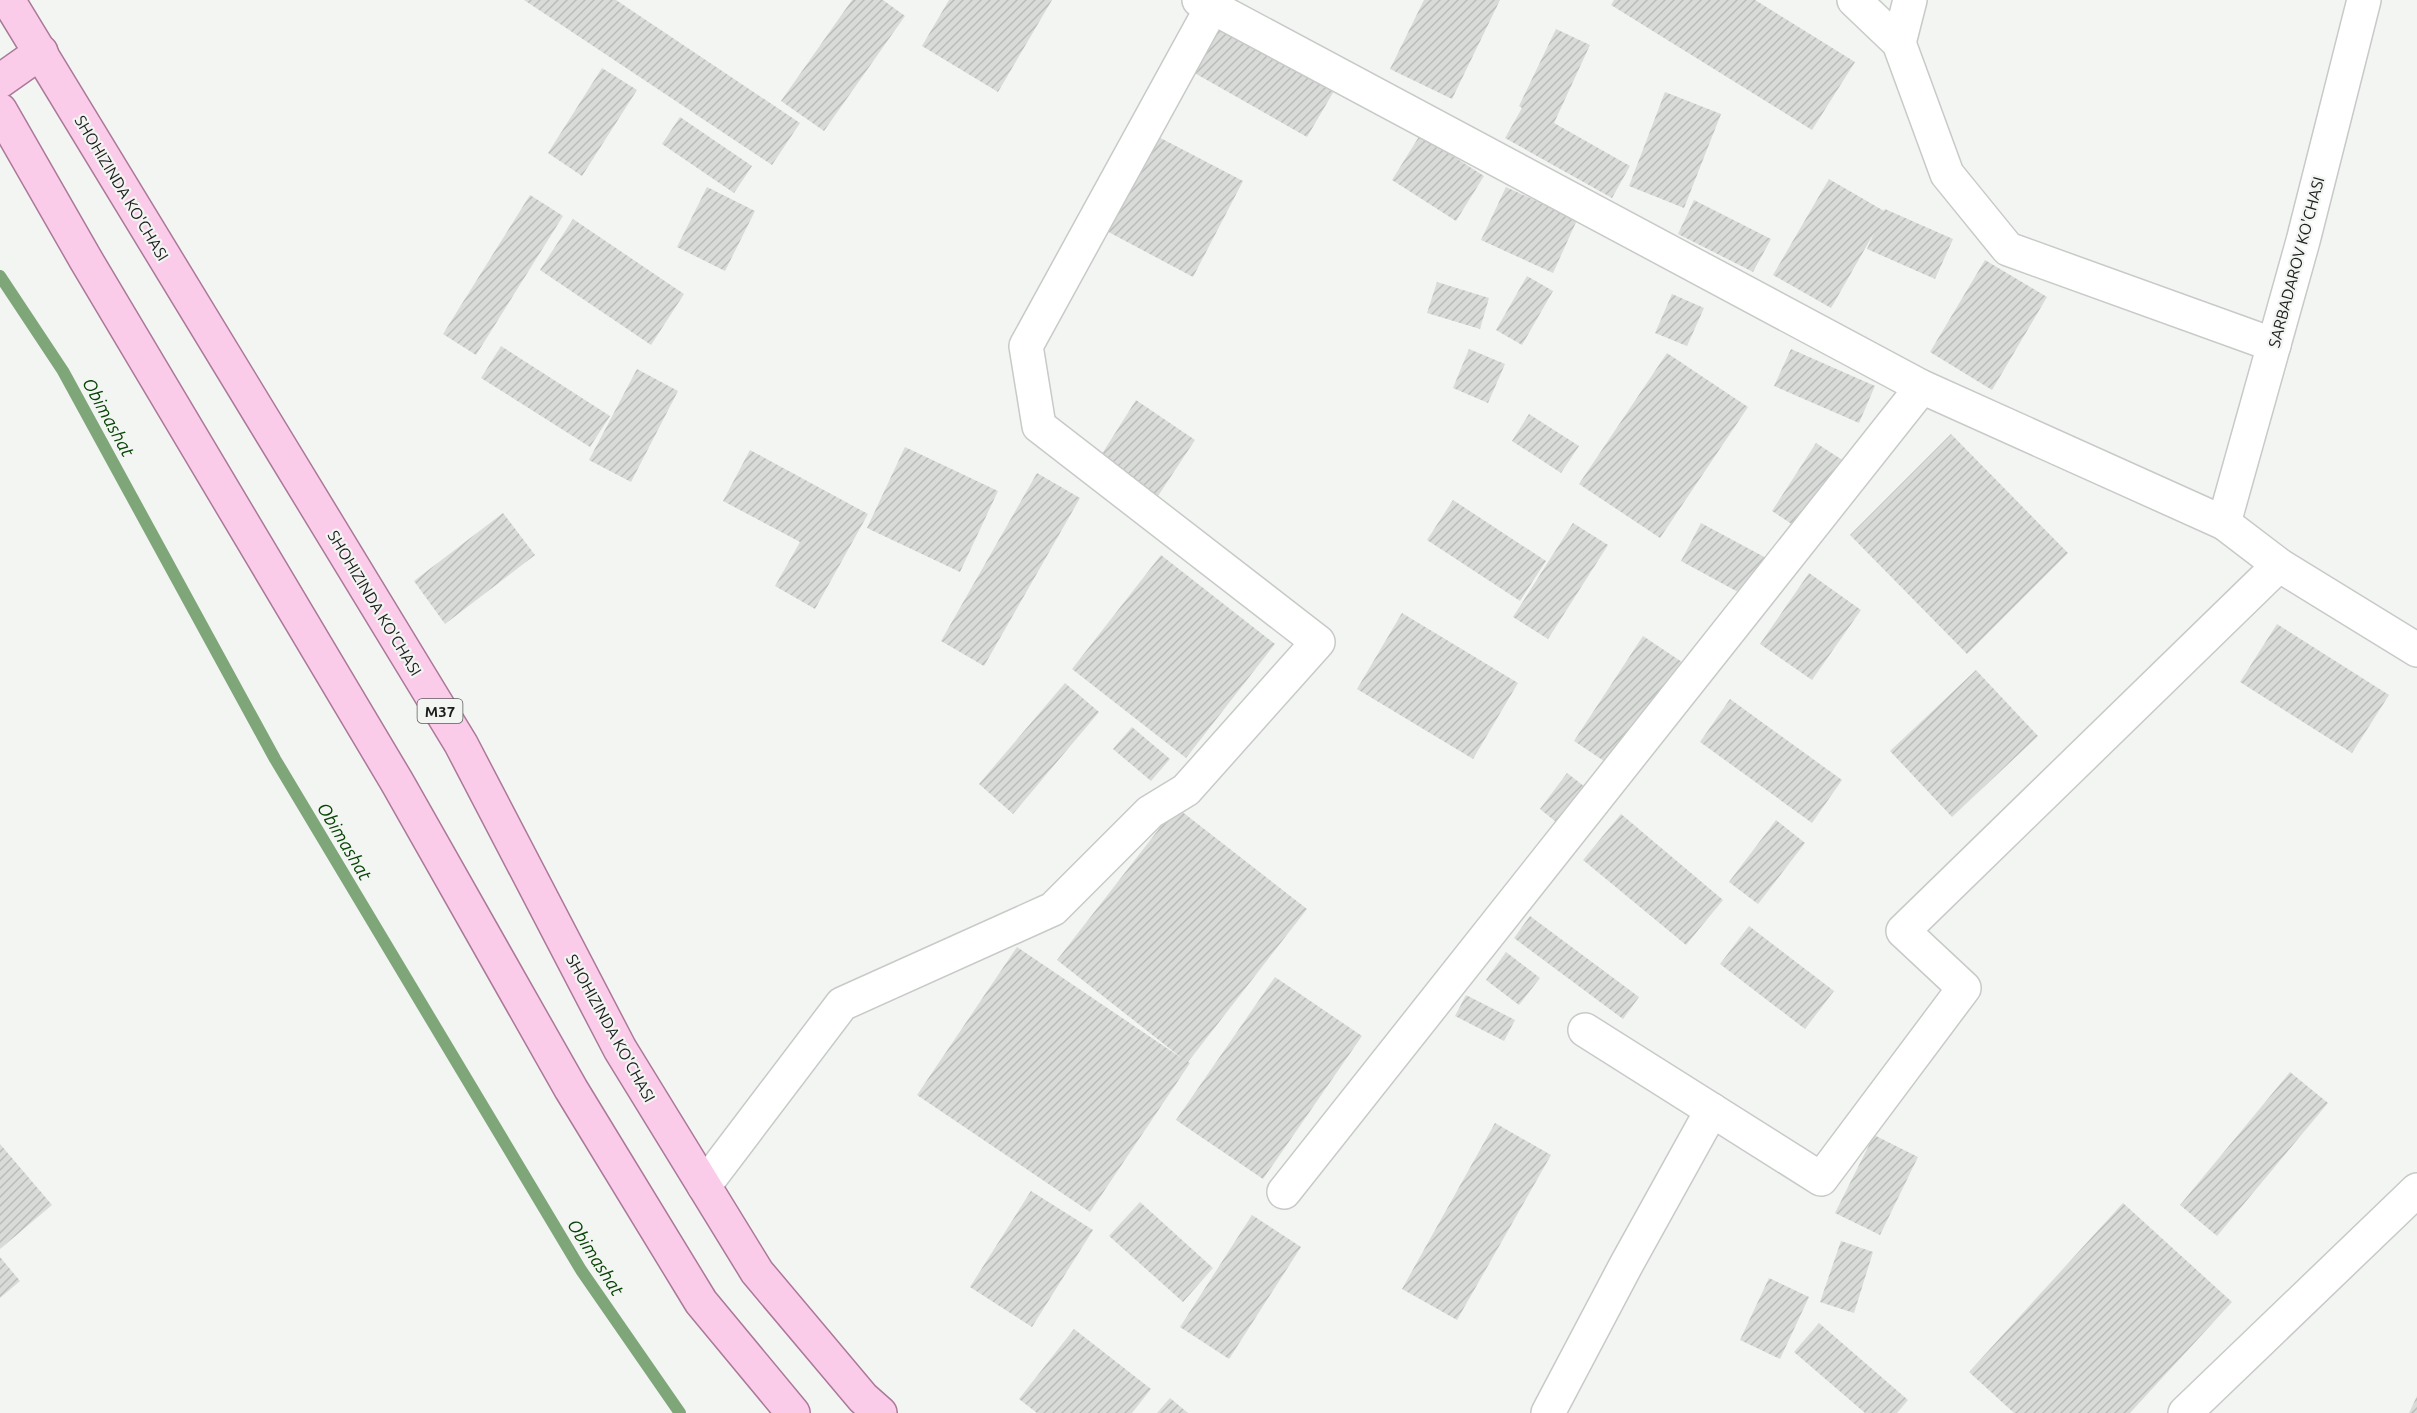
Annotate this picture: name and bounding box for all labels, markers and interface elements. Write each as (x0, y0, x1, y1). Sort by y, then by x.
street label: SHOHIZINDA KO'CHASI (71, 112, 173, 264)
street label: SARBADAROV KO'CHASI (2265, 175, 2327, 349)
water label: Obimashat (79, 374, 139, 461)
street label: SHOHIZINDA KO'CHASI (324, 527, 426, 679)
road number: M37 (418, 699, 462, 723)
water label: Obimashat (314, 799, 376, 884)
street label: SHOHIZINDA KO'CHASI (563, 951, 659, 1105)
water label: Obimashat (564, 1215, 629, 1300)

